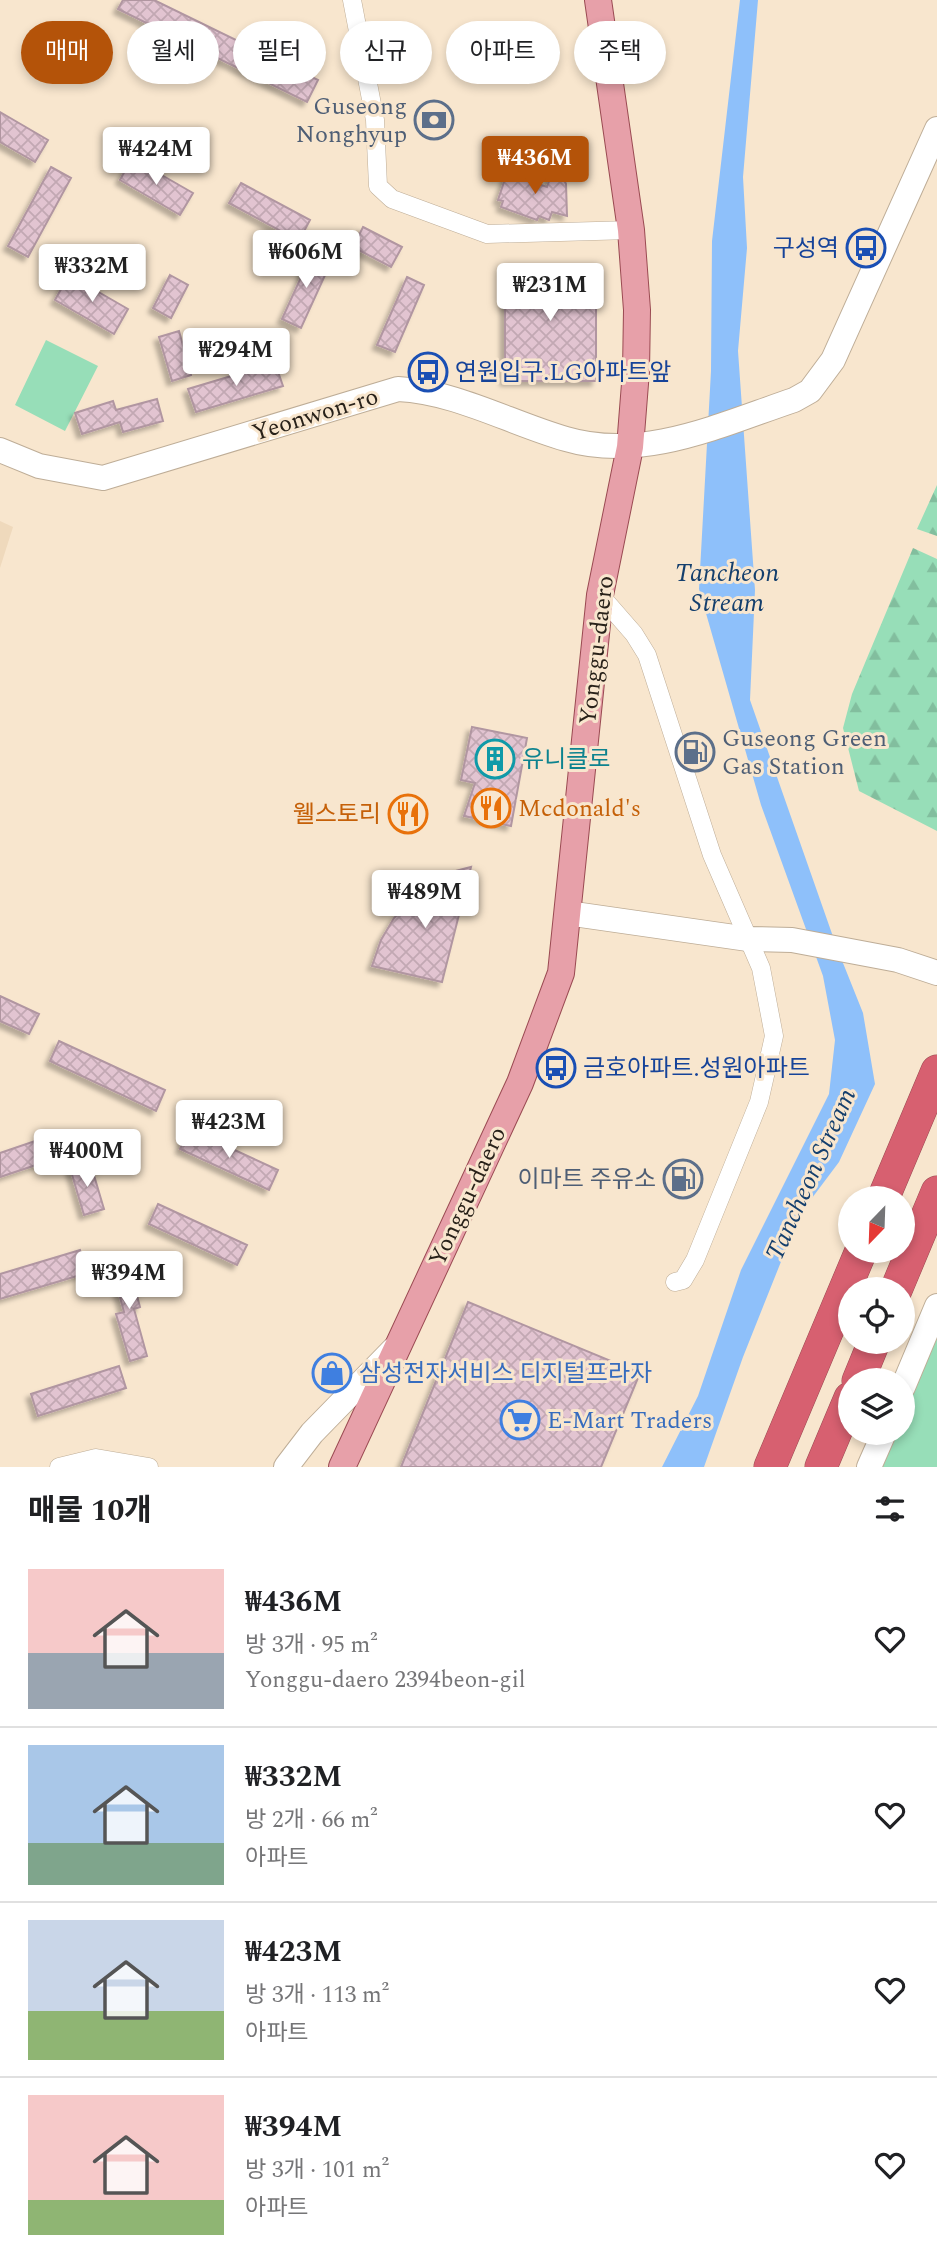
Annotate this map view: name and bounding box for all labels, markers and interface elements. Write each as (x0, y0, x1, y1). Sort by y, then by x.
chip: 매매 (21, 21, 113, 84)
chip: 월세 (127, 21, 219, 84)
chip: 필터 (233, 21, 326, 84)
chip: 신규 (340, 21, 432, 84)
chip: 아파트 (446, 21, 560, 84)
chip: 주택 (574, 21, 666, 84)
place label: Guseong Nonghyup (296, 89, 407, 153)
bank icon: Guseong Nonghyup (413, 99, 455, 141)
pin: ₩424M (107, 128, 205, 187)
text: ₩424M (119, 132, 193, 167)
pin: ₩436M (486, 136, 584, 196)
text: ₩436M (498, 141, 572, 176)
bus stop icon: 구성역 (845, 227, 887, 269)
pin: ₩606M (257, 230, 355, 290)
place label: 구성역 (773, 231, 839, 267)
text: ₩606M (269, 235, 343, 270)
pin: ₩332M (43, 244, 141, 304)
text: ₩332M (55, 249, 129, 284)
pin: ₩231M (501, 264, 599, 323)
text: ₩231M (513, 268, 587, 303)
pin: ₩294M (187, 328, 285, 388)
text: ₩294M (199, 333, 273, 368)
bus stop icon: 연원입구.LG아파트앞 (407, 351, 449, 393)
place label: 연원입구.LG아파트앞 (455, 355, 671, 391)
street label: Yeonwon-ro (248, 379, 383, 451)
water label: Tancheon Stream (675, 553, 780, 623)
street label: Yonggu-daero (570, 573, 624, 727)
place label: Guseong Green Gas Station (722, 721, 887, 785)
fuel station icon: Guseong Green Gas Station (674, 731, 716, 773)
building icon: 유니클로 (474, 738, 516, 780)
place label: 유니클로 (522, 742, 610, 778)
restaurant icon: Mcdonald's (470, 787, 512, 829)
place label: Mcdonald's (518, 791, 641, 827)
restaurant icon: 웰스토리 (387, 793, 429, 835)
place label: 웰스토리 (293, 797, 381, 833)
pin: ₩489M (376, 870, 474, 930)
text: ₩489M (388, 875, 462, 910)
bus stop icon: 금호아파트.성원아파트 (535, 1047, 577, 1089)
place label: 금호아파트.성원아파트 (583, 1051, 810, 1087)
water label: Tancheon Stream (755, 1082, 867, 1267)
pin: ₩423M (180, 1100, 278, 1160)
text: ₩423M (192, 1105, 266, 1140)
street label: Yonggu-daero (420, 1121, 516, 1272)
pin: ₩400M (38, 1130, 136, 1189)
text: ₩400M (50, 1134, 124, 1169)
fuel station icon: 이마트 주유소 (662, 1158, 704, 1200)
place label: 이마트 주유소 (518, 1162, 656, 1198)
north arrow (838, 1186, 915, 1264)
map controls (838, 1186, 915, 1445)
pin: ₩394M (80, 1252, 178, 1311)
text: ₩394M (92, 1256, 166, 1291)
button: locate (838, 1277, 915, 1354)
shop icon: 삼성전자서비스 디지털프라자 (311, 1352, 353, 1394)
place label: 삼성전자서비스 디지털프라자 (359, 1356, 652, 1392)
button: layers (838, 1368, 915, 1445)
supermarket icon: E-Mart Traders (499, 1399, 541, 1441)
place label: E-Mart Traders (547, 1403, 712, 1439)
text: 매물 10개 (28, 1488, 152, 1534)
icon: filters (871, 1490, 909, 1528)
text: ₩436M (245, 1579, 342, 1625)
icon: home (84, 1597, 168, 1681)
icon: heart (871, 1620, 909, 1658)
text: 방 3개 · 95 m² (245, 1628, 378, 1663)
text: Yonggu-daero 2394beon-gil (245, 1663, 526, 1698)
text: ₩332M (245, 1754, 342, 1800)
icon: home (84, 1773, 168, 1857)
icon: heart (871, 1796, 909, 1834)
text: 방 2개 · 66 m² (245, 1803, 378, 1838)
text: 아파트 (245, 1841, 308, 1876)
text: ₩423M (245, 1929, 342, 1975)
icon: home (84, 1948, 168, 2032)
icon: heart (871, 1971, 909, 2009)
text: 방 3개 · 113 m² (245, 1978, 389, 2013)
text: 아파트 (245, 2016, 308, 2051)
text: ₩394M (245, 2104, 342, 2150)
icon: home (84, 2123, 168, 2207)
icon: heart (871, 2146, 909, 2184)
text: 방 3개 · 101 m² (245, 2153, 389, 2188)
text: 아파트 (245, 2191, 308, 2226)

